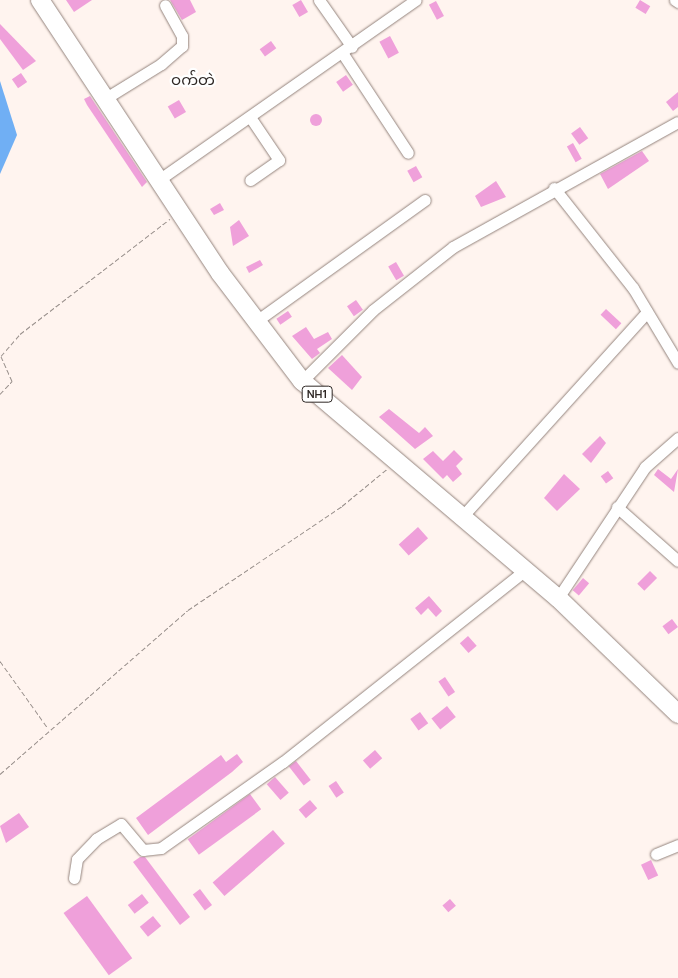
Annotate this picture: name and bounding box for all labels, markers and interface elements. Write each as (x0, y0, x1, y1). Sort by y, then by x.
district label: ဝက်တဲ (171, 71, 215, 89)
road number: NH1 (301, 386, 333, 402)

